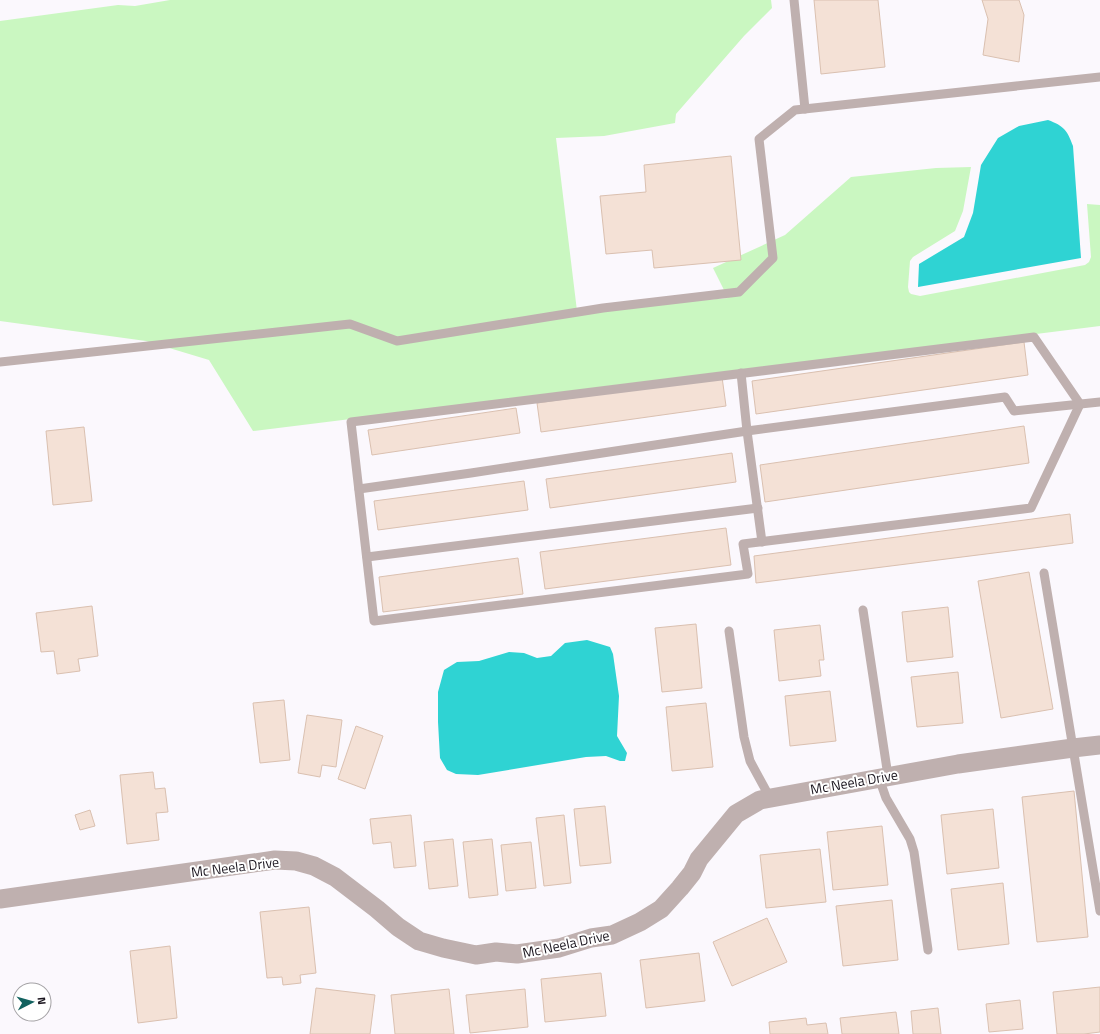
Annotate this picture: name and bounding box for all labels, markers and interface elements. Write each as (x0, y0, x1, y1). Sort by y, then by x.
street label: Mc Neela Drive (809, 763, 899, 800)
street label: Mc Neela Drive (190, 851, 280, 882)
street label: Mc Neela Drive (520, 924, 611, 963)
north arrow (12, 982, 52, 1022)
text: N (34, 996, 50, 1006)

